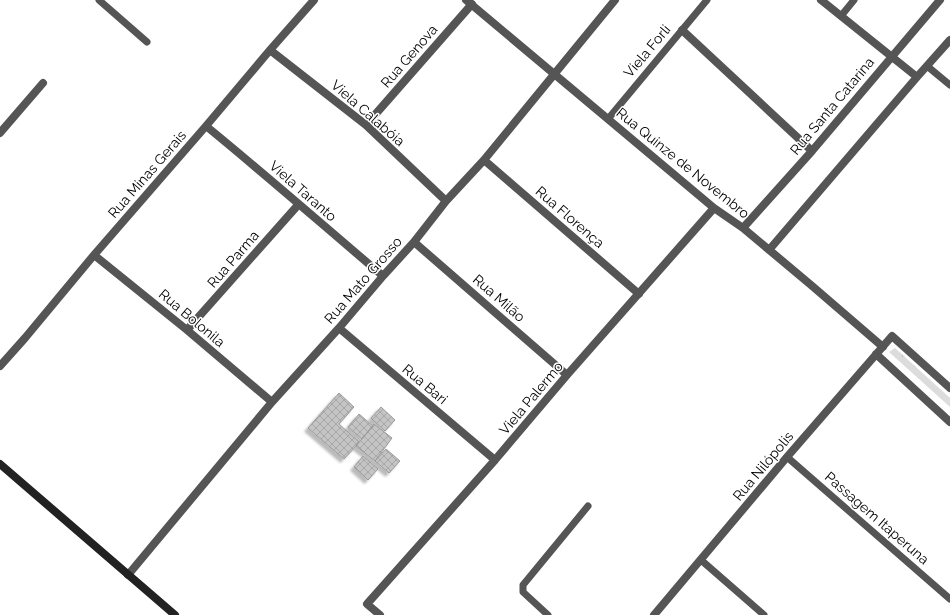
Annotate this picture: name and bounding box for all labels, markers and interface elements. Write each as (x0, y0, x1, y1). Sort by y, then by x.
street label: Rua Genova (377, 21, 441, 91)
street label: Viela Forli (620, 21, 674, 81)
street label: Rua Santa Catarina (787, 54, 877, 158)
street label: Viela Calabóia (328, 77, 408, 149)
street label: Rua Quinze de Novembro (613, 104, 753, 222)
street label: Rua Minas Gerais (105, 127, 189, 221)
street label: Viela Taranto (266, 158, 340, 224)
street label: Rua Florença (533, 183, 607, 251)
street label: Rua Parma (204, 227, 262, 291)
street label: Rua Mato Grosso (321, 233, 405, 327)
street label: Rua Milão (470, 271, 528, 325)
street label: Rua Bolonila (156, 286, 228, 350)
street label: Viela Palermo (496, 358, 566, 438)
street label: Rua Bari (399, 361, 451, 407)
street label: Rua Nilópolis (730, 428, 797, 504)
street label: Passagem Itaperuna (822, 469, 932, 567)

